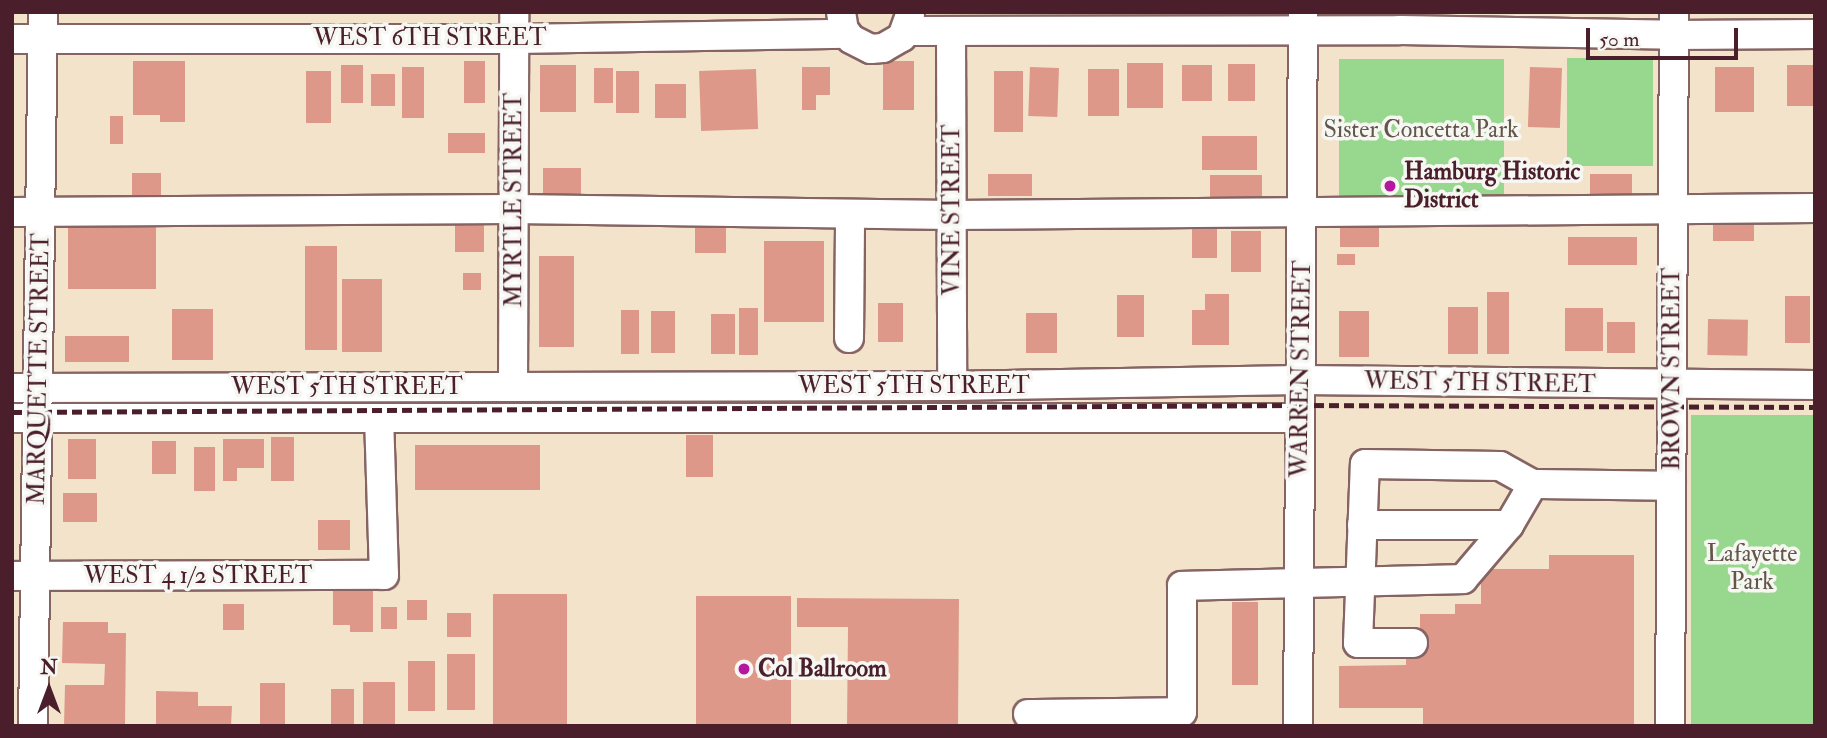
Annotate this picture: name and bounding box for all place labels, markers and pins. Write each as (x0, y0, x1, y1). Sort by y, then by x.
place label: Hamburg Historic District (1404, 158, 1580, 214)
marker: Hamburg Historic District (1382, 178, 1398, 194)
place label: Col Ballroom (758, 655, 887, 683)
marker: Col Ballroom (736, 661, 752, 677)

